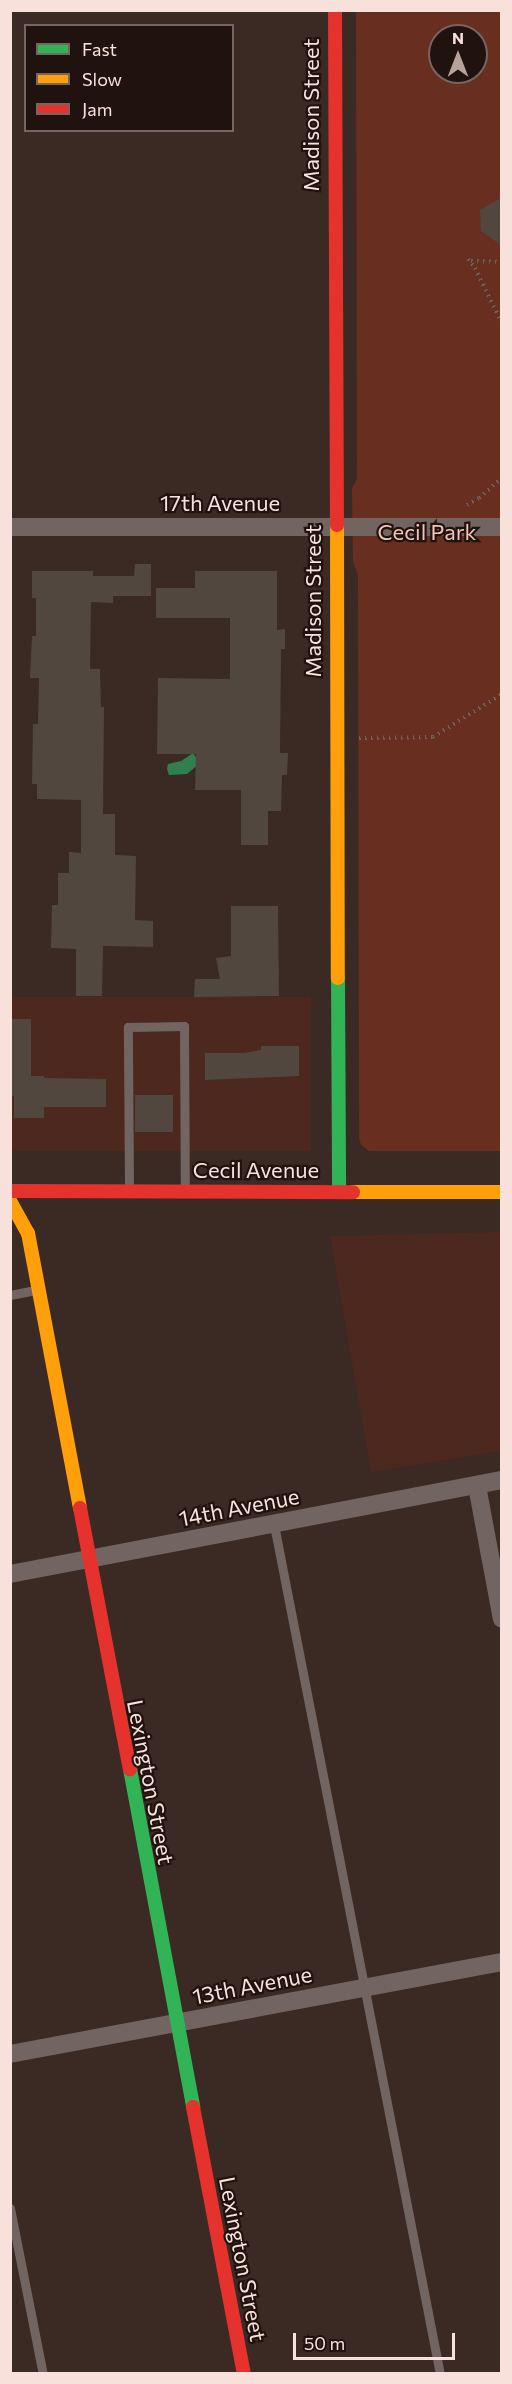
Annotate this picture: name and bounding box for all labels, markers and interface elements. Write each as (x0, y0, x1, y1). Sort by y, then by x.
legend (24, 24, 234, 132)
north arrow (428, 24, 488, 84)
text: N (452, 28, 464, 47)
text: Fast (82, 38, 117, 60)
street label: Madison Street (298, 39, 324, 191)
text: Slow (82, 68, 122, 90)
text: Jam (82, 98, 112, 120)
street label: 17th Avenue (160, 490, 280, 516)
park label: Cecil Park (377, 519, 477, 545)
street label: Madison Street (300, 525, 326, 677)
street label: Cecil Avenue (193, 1157, 319, 1183)
street label: 14th Avenue (177, 1482, 301, 1532)
street label: Lexington Street (122, 1697, 180, 1867)
street label: 13th Avenue (190, 1960, 314, 2010)
street label: Lexington Street (214, 2174, 272, 2344)
scale bar (296, 2321, 458, 2359)
text: 50 m (304, 2332, 345, 2354)

